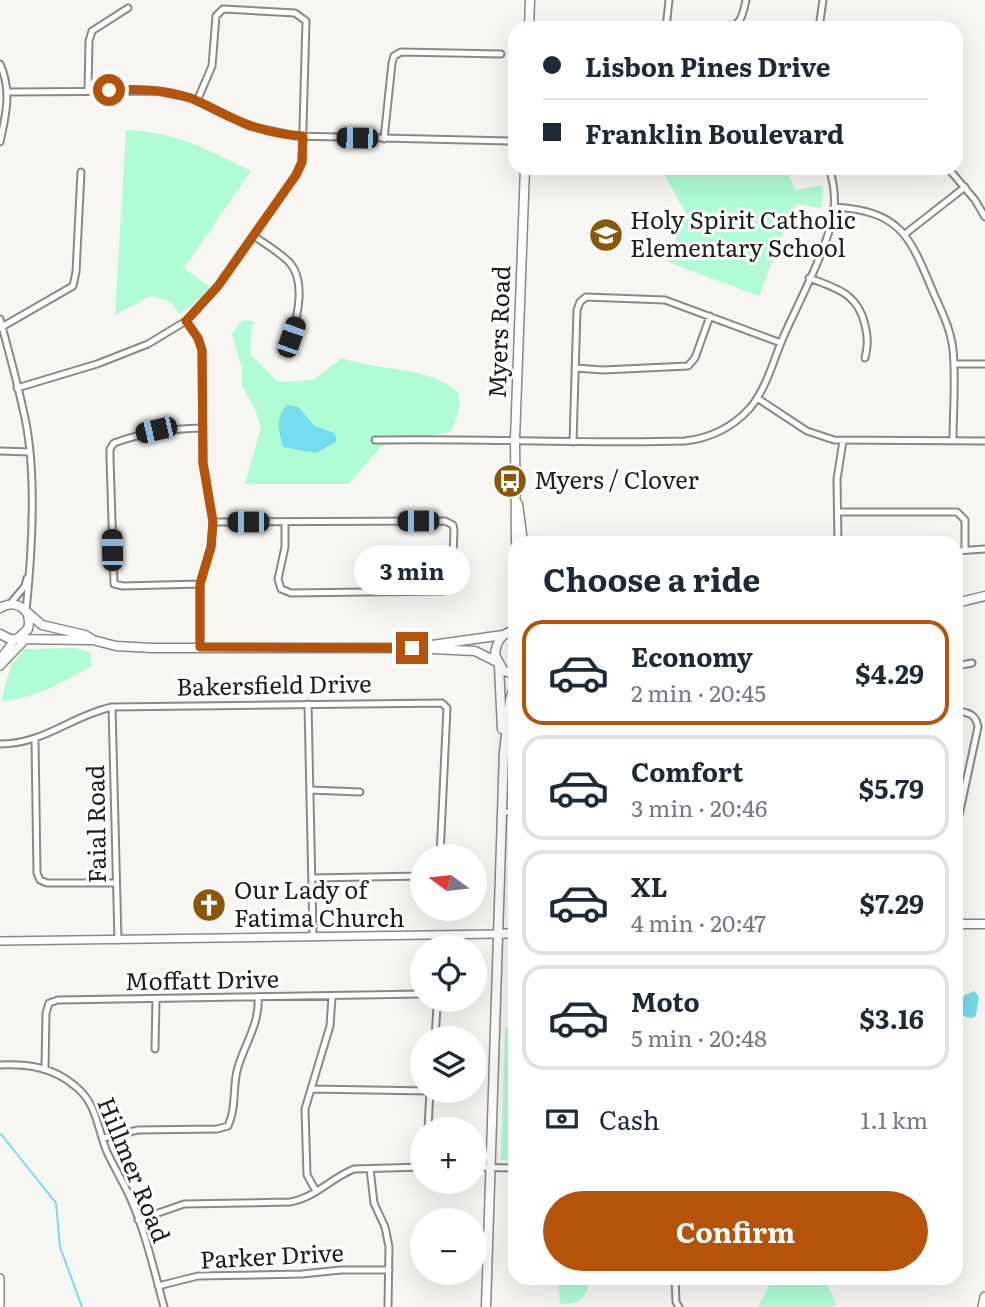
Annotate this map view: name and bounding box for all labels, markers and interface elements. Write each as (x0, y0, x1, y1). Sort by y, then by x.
text: Lisbon Pines Drive (585, 46, 831, 85)
route start (93, 74, 125, 106)
text: Franklin Boulevard (585, 113, 844, 152)
car (336, 127, 379, 149)
place label: Holy Spirit Catholic Elementary School (630, 201, 856, 264)
school or university icon: Holy Spirit Catholic Elementary School (587, 216, 625, 254)
street label: Myers Road (478, 265, 517, 399)
car (275, 314, 308, 360)
car (134, 415, 179, 445)
place label: Myers / Clover (534, 461, 700, 496)
bus stop icon: Myers / Clover (491, 462, 529, 500)
car (398, 511, 440, 532)
car (228, 512, 270, 533)
car (102, 529, 123, 571)
callout: 3 min (354, 546, 470, 596)
text: 3 min (380, 553, 444, 587)
text: Choose a ride (543, 554, 760, 602)
route end (396, 632, 428, 664)
text: Economy (631, 636, 753, 675)
icon: car (547, 641, 610, 704)
text: $4.29 (855, 653, 924, 692)
street label: Bakersfield Drive (176, 664, 372, 703)
text: 2 min · 20:45 (631, 675, 766, 709)
text: Comfort (631, 751, 743, 790)
icon: car (547, 756, 610, 819)
street label: Faial Road (76, 764, 113, 884)
text: $5.79 (859, 768, 924, 807)
text: 3 min · 20:46 (631, 790, 767, 824)
north arrow (410, 844, 486, 920)
map controls (410, 844, 487, 1285)
text: XL (631, 866, 668, 905)
place label: Our Lady of Fatima Church (234, 871, 405, 934)
icon: car (547, 871, 610, 934)
text: $7.29 (860, 883, 924, 922)
church icon: Our Lady of Fatima Church (190, 886, 228, 924)
text: 4 min · 20:47 (631, 905, 766, 939)
button: locate (410, 935, 487, 1012)
street label: Moffatt Drive (125, 960, 279, 997)
text: Moto (631, 981, 700, 1020)
icon: car (547, 986, 610, 1049)
text: $3.16 (860, 998, 924, 1037)
text: 5 min · 20:48 (631, 1020, 767, 1054)
button: layers (410, 1026, 487, 1103)
street label: Hillmer Road (90, 1091, 180, 1247)
text: Cash (599, 1099, 660, 1138)
icon: cash (543, 1100, 581, 1138)
text: 1.1 km (861, 1102, 928, 1136)
button: + (410, 1117, 487, 1194)
button: Confirm (543, 1191, 928, 1271)
button: − (410, 1208, 487, 1285)
street label: Parker Drive (199, 1233, 345, 1276)

